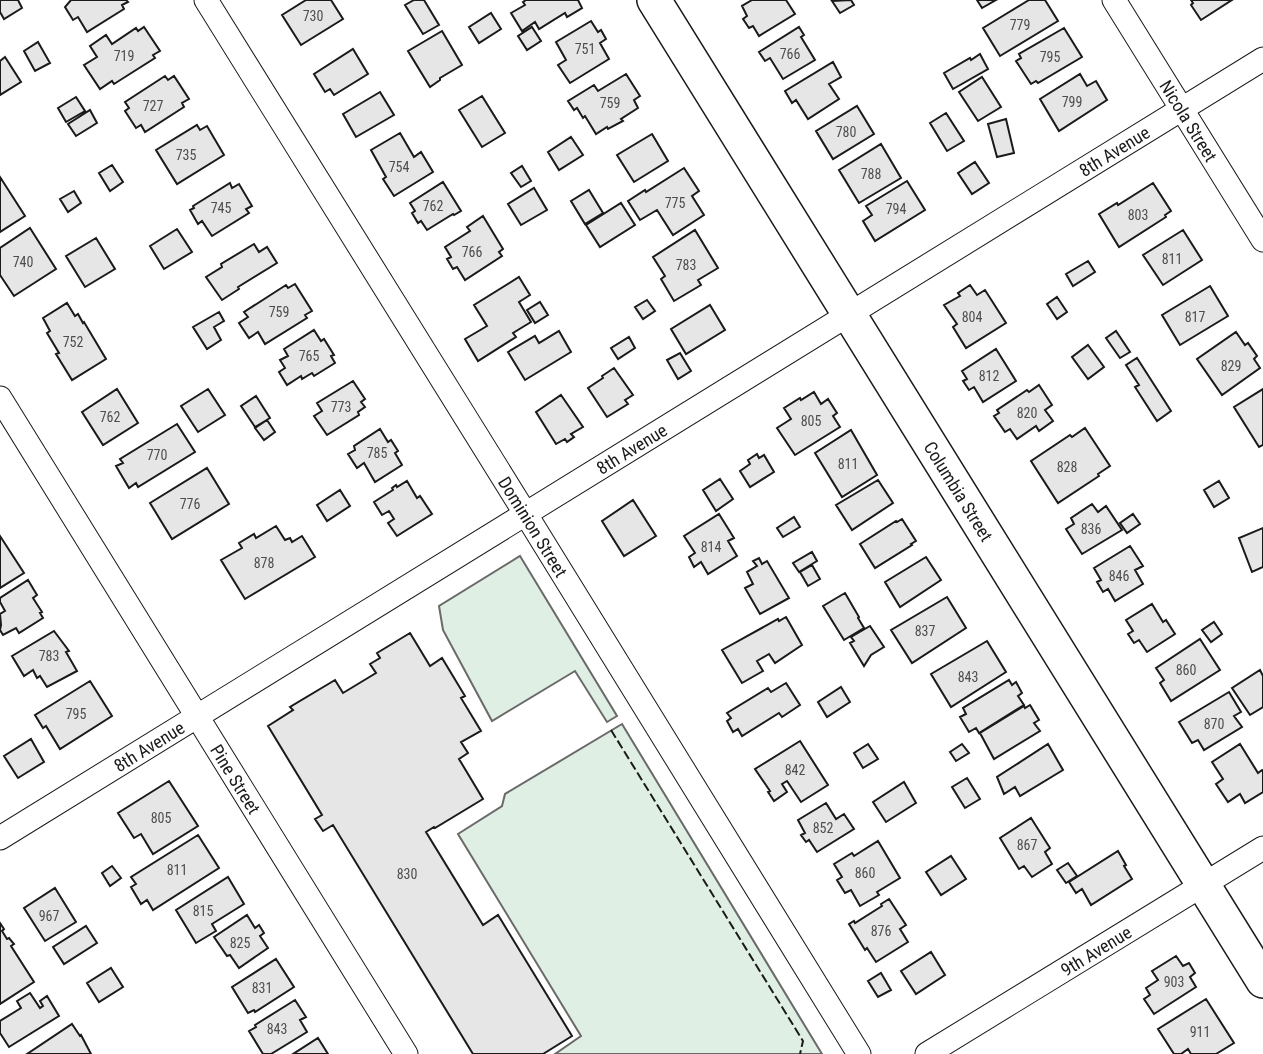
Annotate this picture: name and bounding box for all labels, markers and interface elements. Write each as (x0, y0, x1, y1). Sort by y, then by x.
house number: 730 (303, 8, 323, 24)
house number: 779 (1010, 17, 1030, 33)
house number: 751 (575, 41, 595, 57)
house number: 766 (780, 46, 800, 62)
house number: 719 (114, 48, 134, 64)
house number: 795 (1040, 49, 1060, 65)
street label: Nicola Street (1156, 76, 1222, 165)
house number: 799 (1062, 94, 1082, 110)
house number: 759 (600, 95, 620, 111)
house number: 727 (143, 98, 163, 114)
street label: 8th Avenue (1075, 121, 1153, 180)
house number: 780 (836, 124, 856, 140)
house number: 735 (176, 147, 196, 163)
house number: 754 (389, 159, 409, 175)
house number: 788 (861, 166, 881, 182)
house number: 775 (665, 195, 685, 211)
house number: 762 (423, 198, 443, 214)
house number: 745 (211, 200, 231, 216)
house number: 794 (886, 201, 906, 217)
house number: 803 (1128, 207, 1148, 223)
house number: 766 (462, 244, 482, 260)
house number: 811 (1162, 251, 1182, 267)
house number: 740 (13, 254, 33, 270)
house number: 783 (676, 257, 696, 273)
house number: 759 (269, 304, 289, 320)
house number: 804 (962, 309, 982, 325)
house number: 817 (1185, 309, 1205, 325)
house number: 752 (63, 334, 83, 350)
house number: 765 (299, 348, 319, 364)
house number: 829 (1221, 358, 1241, 374)
house number: 812 (979, 368, 999, 384)
house number: 773 (331, 399, 351, 415)
house number: 820 (1017, 405, 1037, 421)
house number: 762 (100, 409, 120, 425)
house number: 805 (801, 413, 821, 429)
street label: 8th Avenue (592, 419, 671, 478)
street label: Columbia Street (920, 437, 998, 545)
house number: 785 (367, 445, 387, 461)
house number: 770 (147, 447, 167, 463)
house number: 811 (838, 456, 858, 472)
house number: 828 (1057, 459, 1077, 475)
street label: Dominion Street (494, 473, 572, 581)
house number: 776 (180, 496, 200, 512)
house number: 836 (1081, 521, 1101, 537)
house number: 814 (701, 539, 721, 555)
house number: 878 (254, 555, 274, 571)
house number: 846 (1109, 568, 1129, 584)
house number: 837 (915, 623, 935, 639)
house number: 783 (39, 648, 59, 664)
house number: 860 (1176, 662, 1196, 678)
house number: 843 (958, 669, 978, 685)
house number: 795 (66, 706, 86, 722)
street label: 8th Avenue (110, 716, 188, 776)
house number: 870 (1204, 716, 1224, 732)
street label: Pine Street (206, 740, 265, 817)
house number: 842 (785, 762, 805, 778)
house number: 805 (151, 810, 171, 826)
house number: 852 (813, 820, 833, 836)
house number: 867 (1017, 837, 1037, 853)
house number: 811 (167, 862, 187, 878)
house number: 860 (855, 865, 875, 881)
house number: 830 (397, 866, 417, 882)
house number: 815 (193, 903, 213, 919)
house number: 967 (39, 908, 59, 924)
street label: 9th Avenue (1057, 921, 1135, 980)
house number: 876 (871, 923, 891, 939)
house number: 825 (230, 935, 250, 951)
house number: 903 (1164, 974, 1184, 990)
house number: 831 (252, 980, 272, 996)
house number: 843 (267, 1021, 287, 1037)
house number: 911 (1190, 1024, 1210, 1040)

